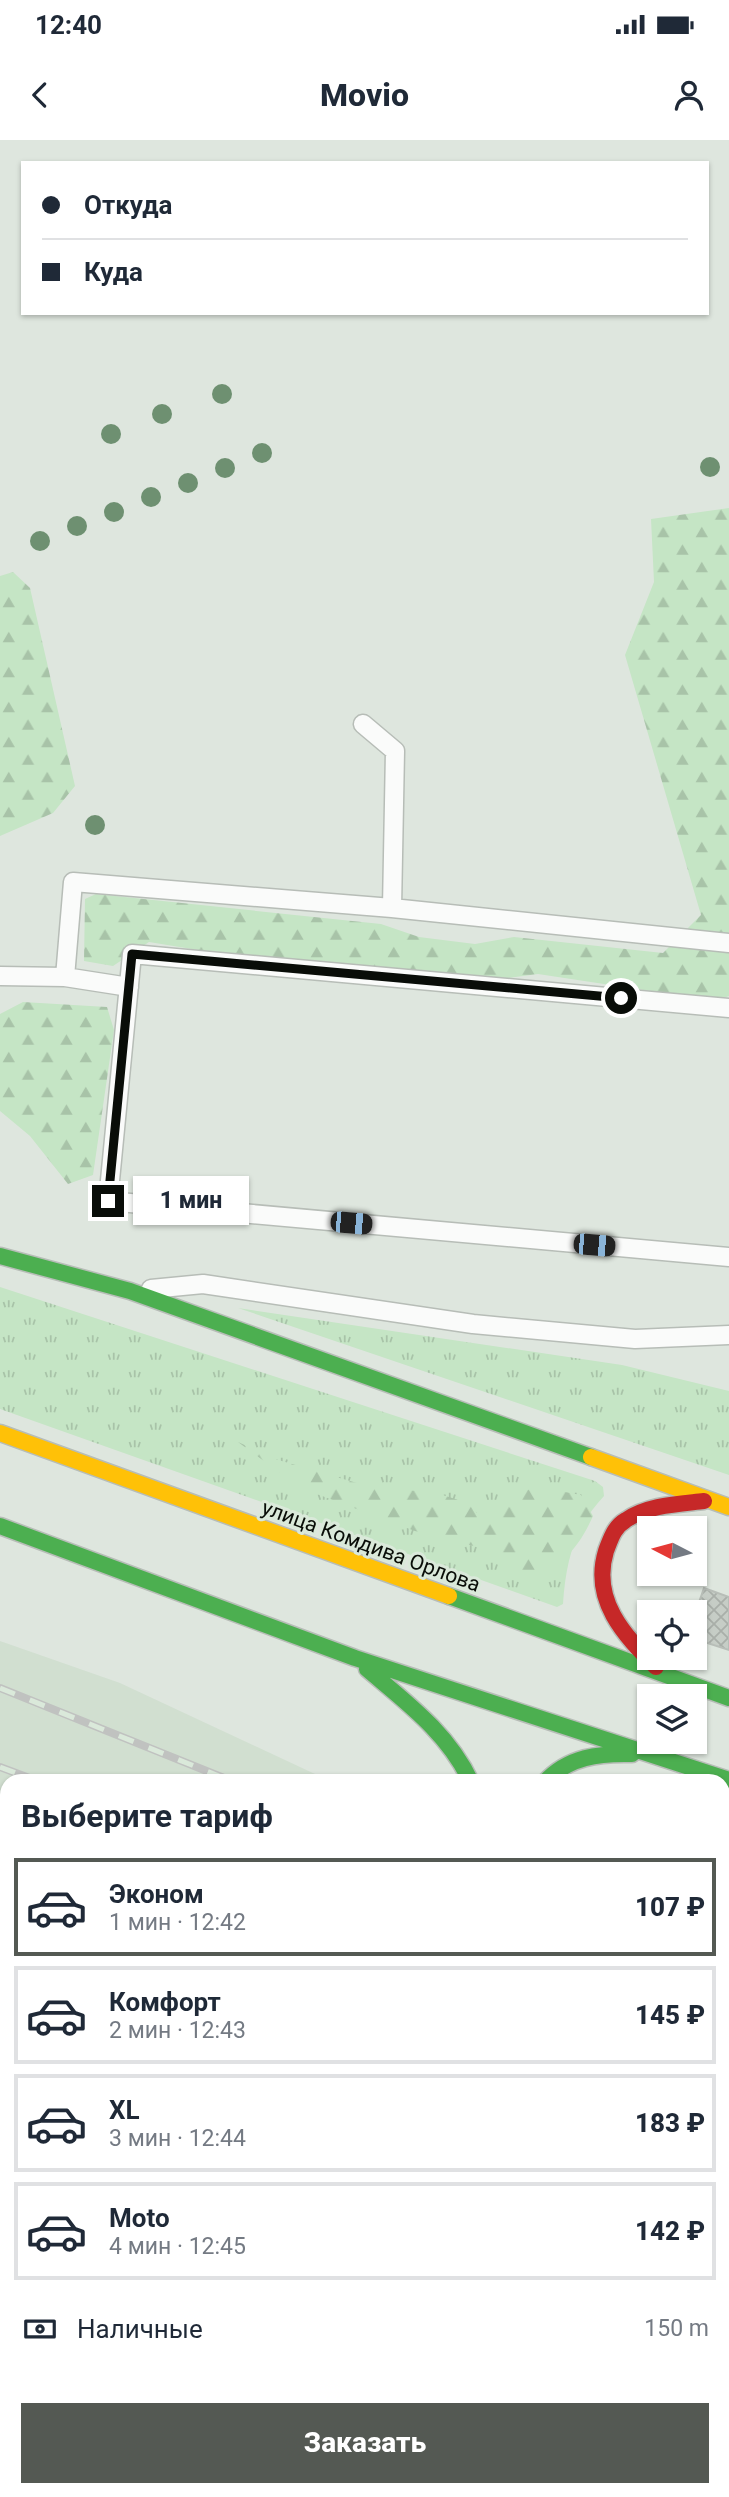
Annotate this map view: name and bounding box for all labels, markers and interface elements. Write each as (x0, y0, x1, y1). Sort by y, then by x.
text: 12:40 (35, 10, 102, 40)
icon: back (21, 76, 59, 114)
text: Movio (320, 76, 409, 114)
icon: person (670, 76, 708, 114)
text: Откуда (84, 190, 173, 220)
text: Куда (84, 257, 143, 287)
route start (605, 982, 637, 1014)
callout: 1 мин (132, 1176, 248, 1226)
route end (92, 1185, 124, 1217)
text: 1 мин (160, 1187, 222, 1214)
car (330, 1211, 373, 1235)
car (573, 1233, 616, 1257)
street label: улица Комдива Орлова (259, 1495, 483, 1597)
north arrow (637, 1516, 707, 1586)
map controls (637, 1516, 707, 1754)
button: locate (637, 1600, 707, 1670)
button: layers (637, 1684, 707, 1754)
text: Выберите тариф (21, 1797, 273, 1835)
icon: car (25, 1876, 88, 1939)
text: Эконом (109, 1879, 204, 1909)
text: 107 ₽ (635, 1892, 705, 1922)
text: 1 мин · 12:42 (109, 1909, 246, 1936)
icon: car (25, 1984, 88, 2047)
text: Комфорт (109, 1987, 221, 2017)
text: 145 ₽ (635, 2000, 705, 2030)
text: 2 мин · 12:43 (109, 2017, 246, 2044)
icon: car (25, 2092, 88, 2155)
text: XL (109, 2095, 140, 2125)
text: 183 ₽ (635, 2108, 705, 2138)
text: 3 мин · 12:44 (109, 2125, 246, 2152)
icon: car (25, 2200, 88, 2263)
text: Moto (109, 2203, 170, 2233)
text: 142 ₽ (635, 2216, 705, 2246)
text: 4 мин · 12:45 (109, 2233, 246, 2260)
icon: cash (21, 2310, 59, 2348)
text: Наличные (77, 2314, 203, 2344)
text: 150 m (644, 2315, 709, 2342)
button: Заказать (21, 2403, 709, 2483)

